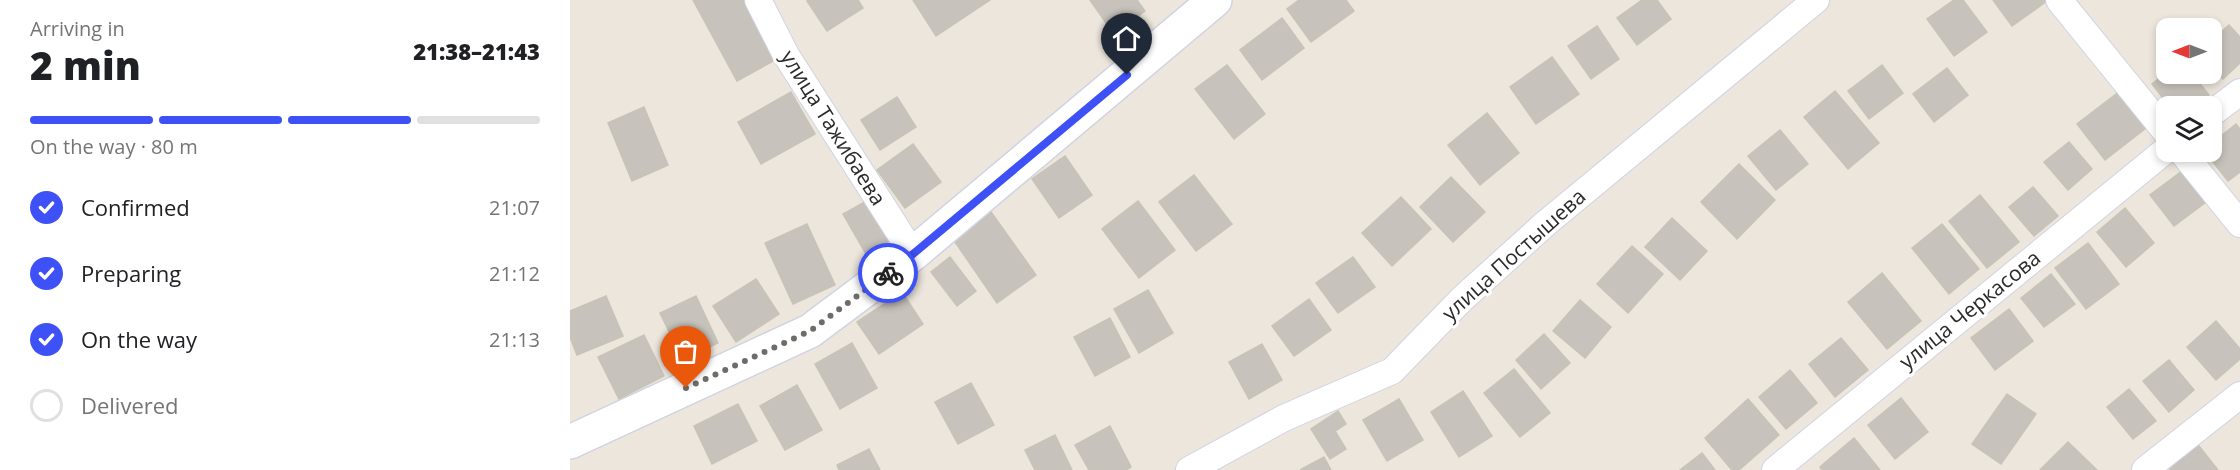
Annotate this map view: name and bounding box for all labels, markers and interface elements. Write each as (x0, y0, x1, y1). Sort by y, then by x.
pin (1101, 13, 1152, 75)
text: Arriving in (30, 15, 125, 42)
north arrow (2156, 18, 2222, 84)
map controls (2156, 18, 2222, 162)
icon: home (1110, 22, 1143, 55)
text: 21:38–21:43 (413, 36, 540, 66)
text: 2 min (30, 38, 141, 91)
street label: улица Тажибаева (775, 45, 893, 210)
button: layers (2156, 96, 2222, 162)
text: On the way · 80 m (30, 133, 198, 160)
street label: улица Постышева (1435, 182, 1591, 326)
icon: check (30, 191, 63, 224)
text: Confirmed (81, 192, 190, 222)
text: 21:07 (489, 194, 540, 221)
courier (858, 243, 918, 303)
street label: улица Черкасова (1893, 243, 2046, 375)
icon: check (30, 257, 63, 290)
icon: bike (872, 257, 905, 290)
text: Preparing (81, 258, 181, 288)
text: 21:12 (489, 260, 540, 287)
icon: check (30, 323, 63, 356)
text: On the way (81, 324, 197, 354)
text: 21:13 (489, 326, 540, 353)
pin (660, 326, 711, 388)
icon: bag (669, 335, 702, 368)
text: Delivered (81, 390, 179, 420)

